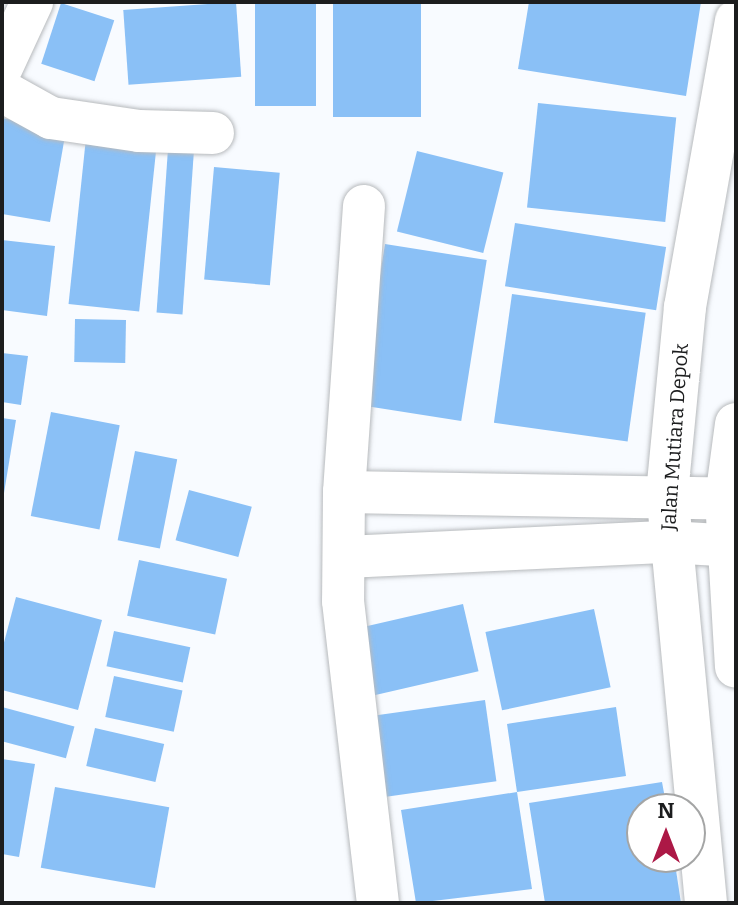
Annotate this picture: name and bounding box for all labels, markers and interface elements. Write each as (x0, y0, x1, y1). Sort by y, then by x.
street label: Jalan Mutiara Depok (656, 343, 694, 531)
north arrow (626, 793, 706, 873)
text: N (658, 797, 674, 824)

